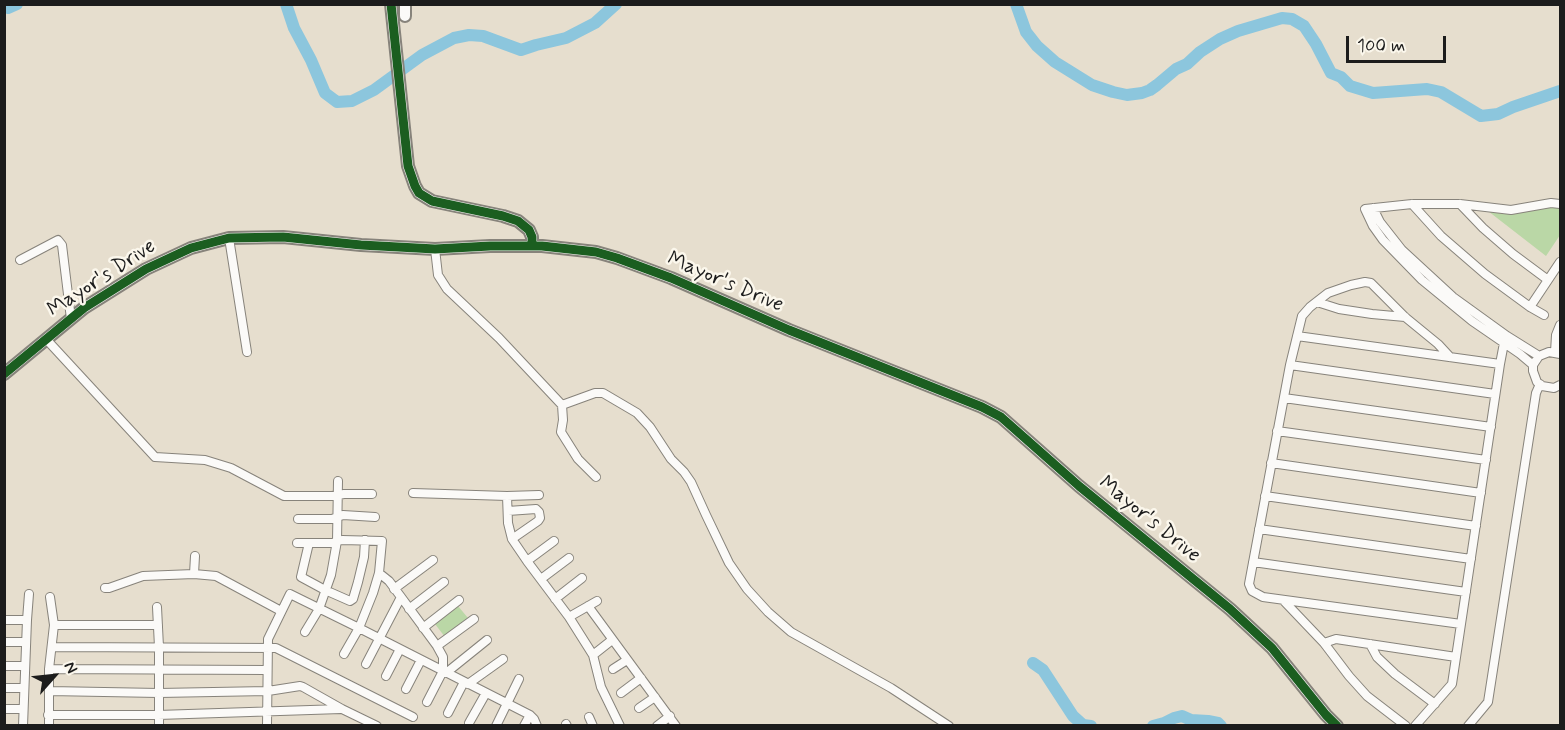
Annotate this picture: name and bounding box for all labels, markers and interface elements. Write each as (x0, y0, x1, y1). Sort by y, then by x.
scale bar (1349, 24, 1450, 62)
text: 100 m (1357, 34, 1405, 58)
street label: Mayor's Drive (43, 235, 161, 323)
street label: Mayor's Drive (663, 247, 787, 319)
street label: Mayor's Drive (1093, 471, 1205, 569)
north arrow (24, 646, 84, 706)
text: N (59, 658, 82, 677)

